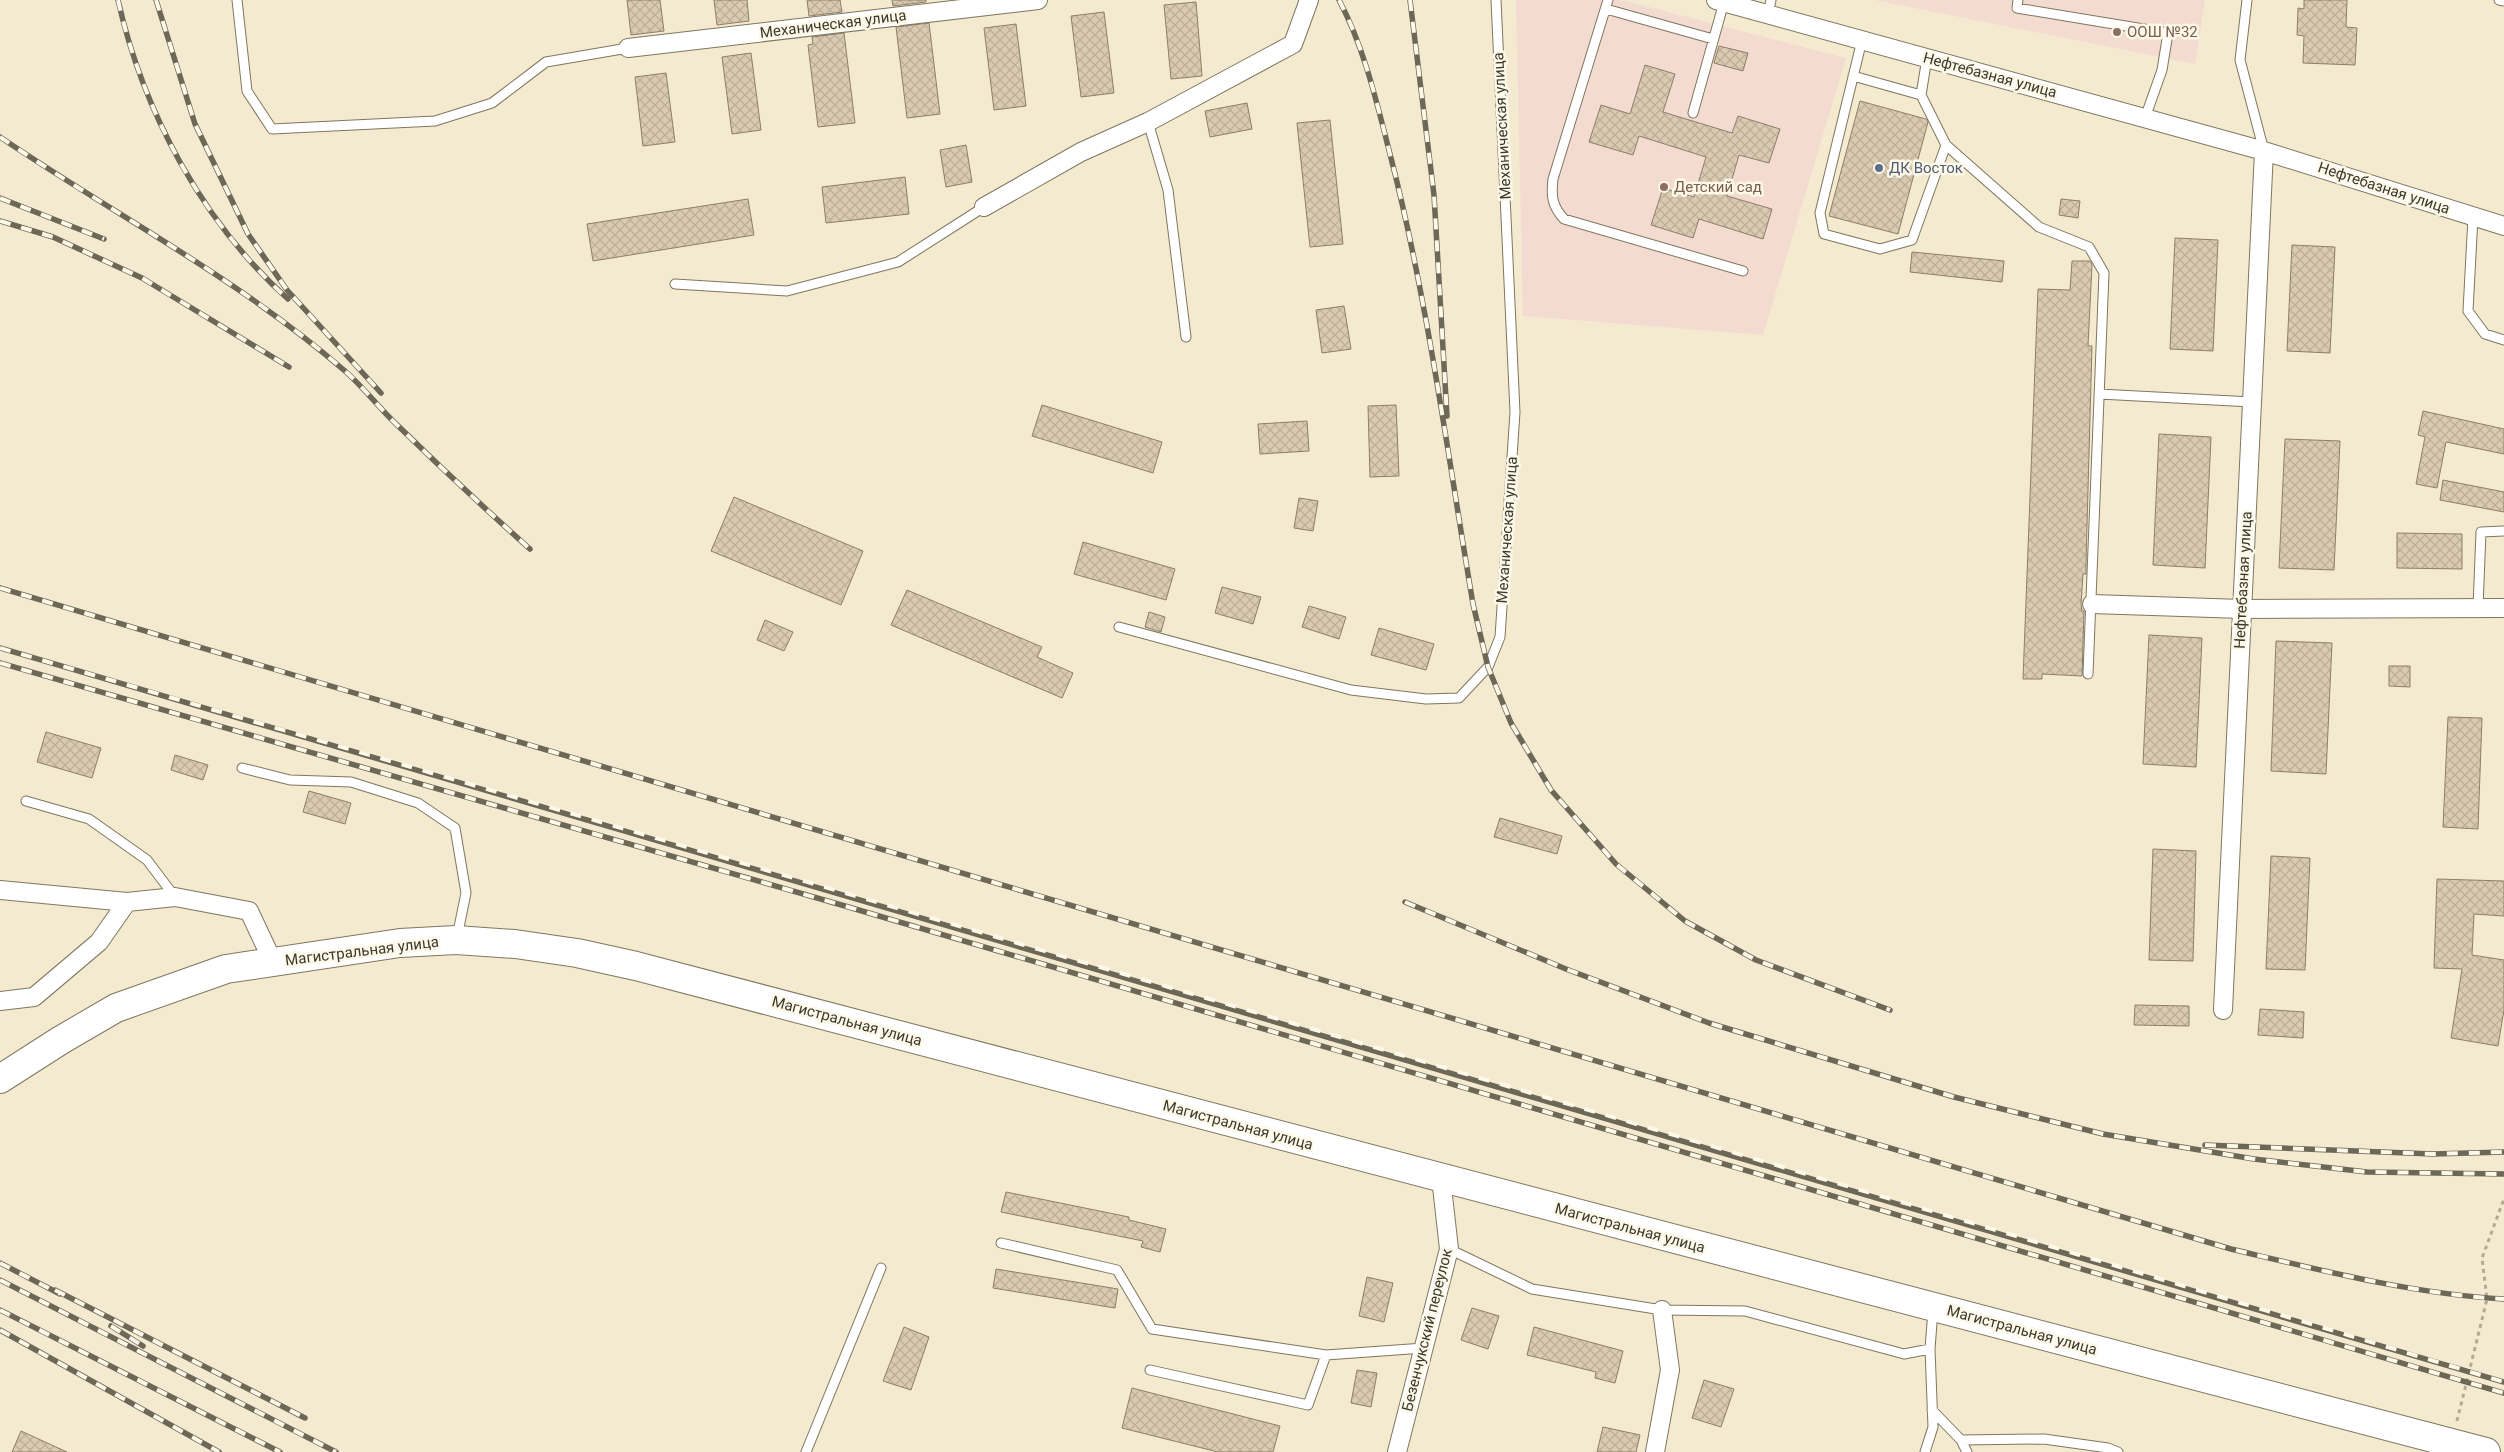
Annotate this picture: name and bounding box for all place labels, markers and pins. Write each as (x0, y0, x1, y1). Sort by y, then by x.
place label: ООШ №32 (2127, 23, 2198, 41)
marker: ООШ №32 (2111, 26, 2123, 38)
place label: ДК Восток (1889, 159, 1963, 177)
marker: ДК Восток (1873, 162, 1885, 174)
place label: Детский сад (1674, 178, 1762, 196)
marker: Детский сад (1658, 181, 1670, 193)

